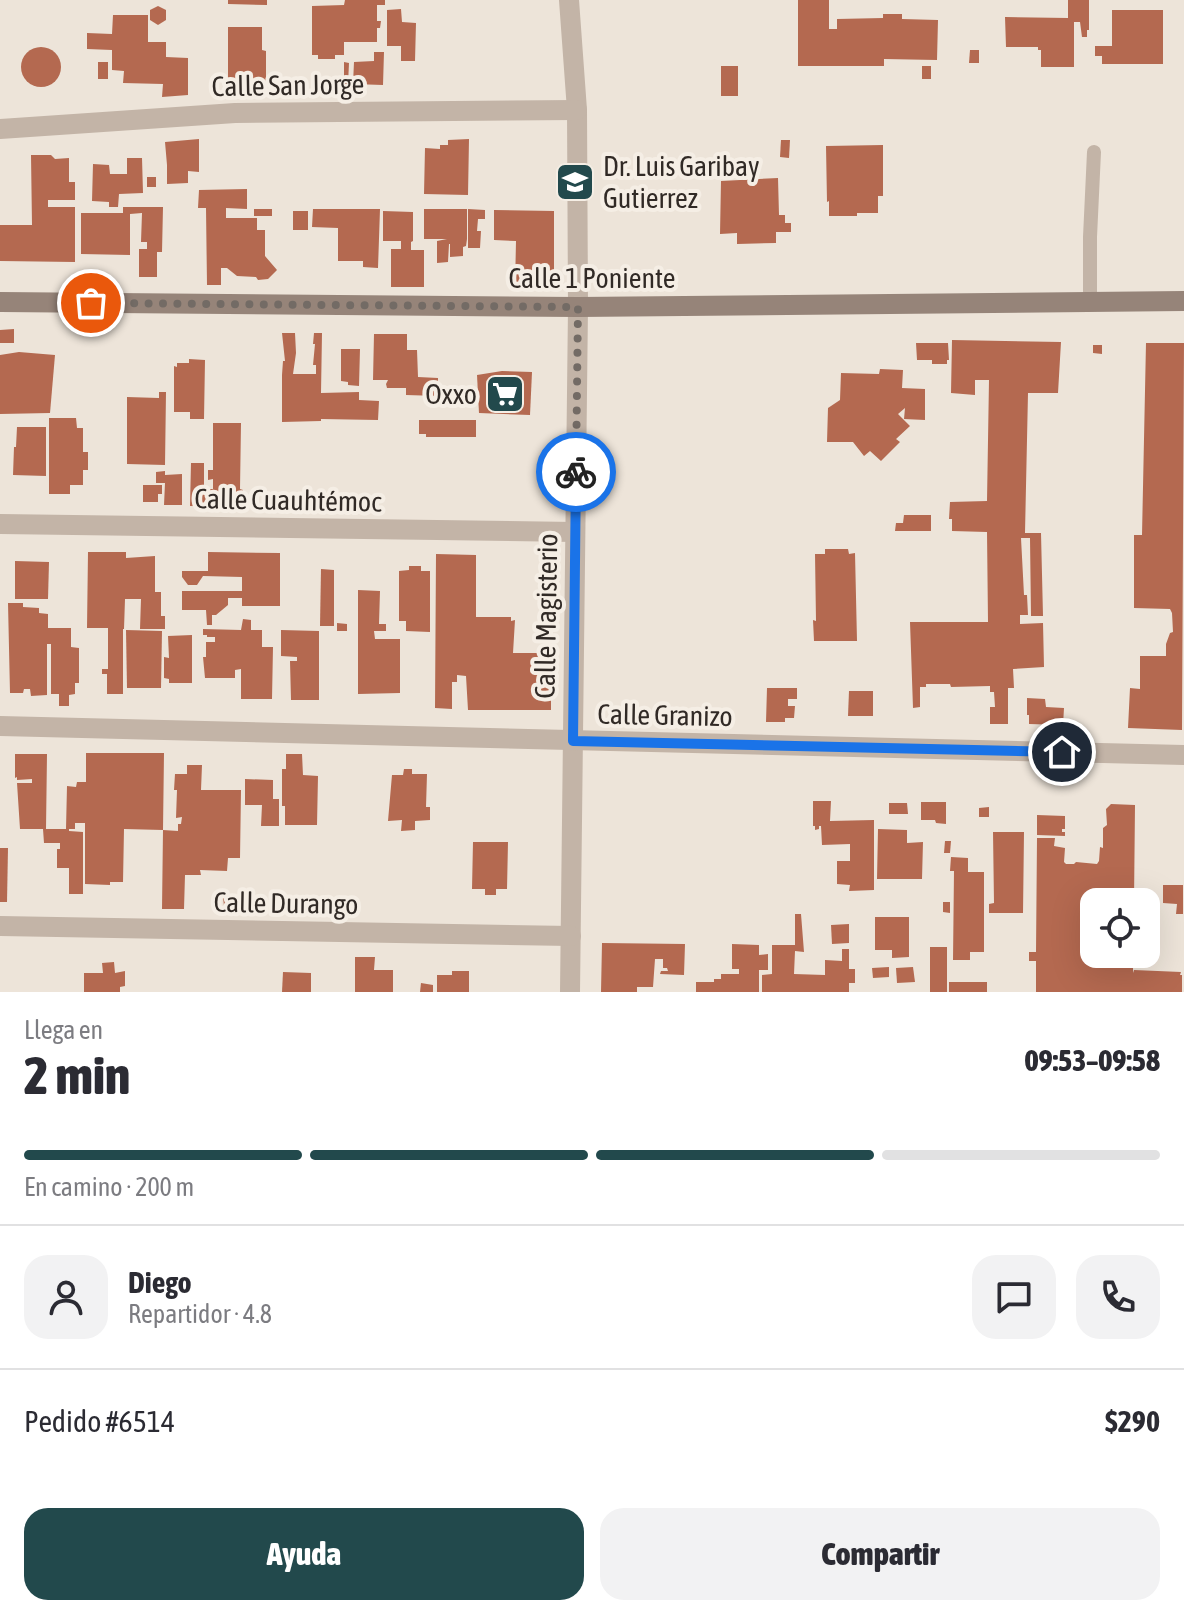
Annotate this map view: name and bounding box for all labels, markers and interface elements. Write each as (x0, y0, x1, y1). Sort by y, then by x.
street label: Calle San Jorge (211, 68, 365, 102)
place label: Dr. Luis Garibay Gutierrez (603, 150, 760, 214)
school or university icon: Dr. Luis Garibay Gutierrez (554, 161, 596, 203)
street label: Calle 1 Poniente (508, 262, 676, 294)
pin (57, 269, 125, 337)
icon: bag (69, 281, 113, 325)
supermarket icon: Oxxo (484, 373, 526, 415)
place label: Oxxo (425, 378, 477, 410)
courier (536, 432, 616, 512)
icon: bike (554, 450, 598, 494)
street label: Calle Cuauhtémoc (194, 482, 382, 518)
street label: Calle Magisterio (529, 533, 563, 699)
street label: Calle Granizo (597, 698, 733, 732)
pin (1028, 718, 1096, 786)
icon: home (1040, 730, 1084, 774)
street label: Calle Durango (213, 886, 359, 920)
map controls (1080, 888, 1160, 968)
button: locate (1080, 888, 1160, 968)
text: Llega en (24, 1015, 103, 1045)
text: 09:53–09:58 (1025, 1043, 1160, 1077)
text: 2 min (24, 1045, 130, 1105)
text: En camino · 200 m (24, 1172, 194, 1202)
button: person (24, 1255, 108, 1339)
button: chat (972, 1255, 1056, 1339)
button: phone (1076, 1255, 1160, 1339)
text: Diego (128, 1265, 192, 1299)
text: Repartidor · 4.8 (128, 1299, 272, 1329)
text: Pedido #6514 (24, 1404, 175, 1438)
text: $290 (1105, 1404, 1160, 1438)
button: Ayuda (24, 1508, 584, 1600)
button: Compartir (600, 1508, 1160, 1600)

